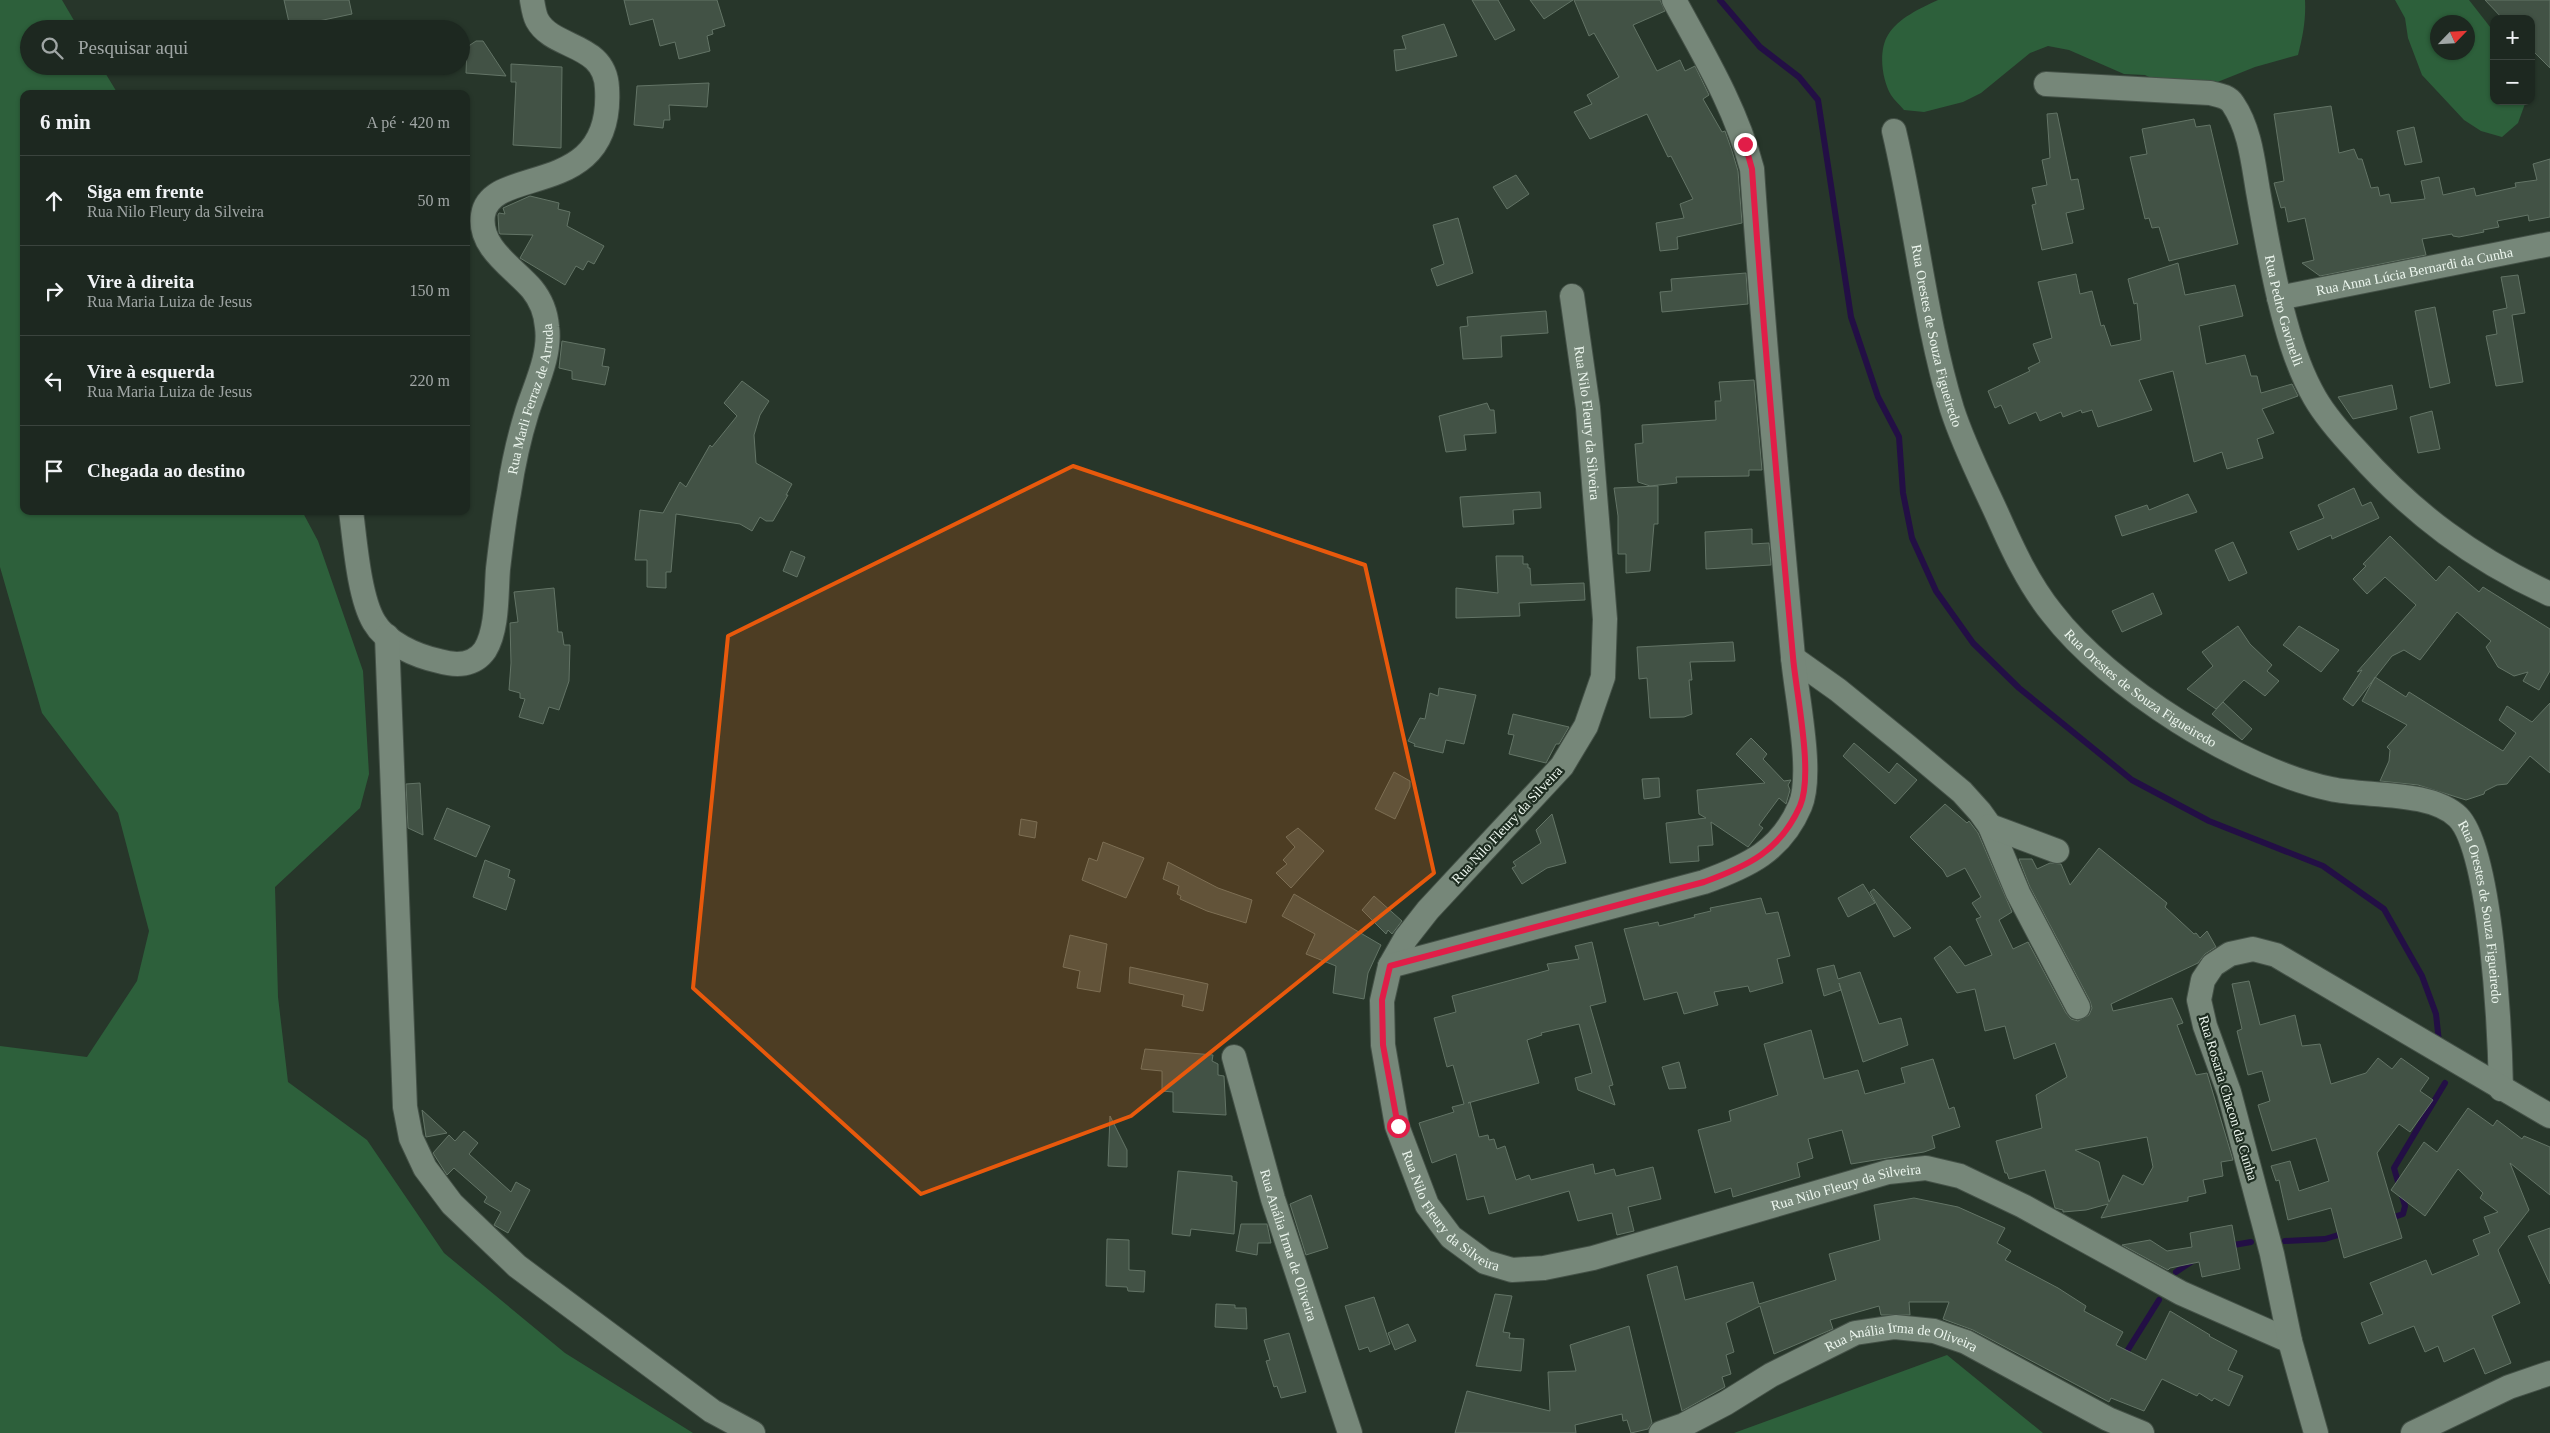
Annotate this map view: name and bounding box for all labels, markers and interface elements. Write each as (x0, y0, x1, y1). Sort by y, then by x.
north arrow (2430, 15, 2475, 60)
map controls (2490, 15, 2535, 105)
button: + (2490, 15, 2535, 60)
search box (20, 20, 470, 75)
icon: search (38, 34, 66, 62)
text: Pesquisar aqui (78, 37, 188, 58)
button: − (2490, 60, 2535, 105)
text: 6 min (40, 110, 91, 134)
text: A pé · 420 m (366, 114, 450, 131)
route end (1734, 133, 1757, 156)
text: Siga em frente (87, 181, 204, 202)
icon: ahead (40, 187, 68, 215)
text: 50 m (418, 192, 450, 209)
text: Rua Nilo Fleury da Silveira (87, 203, 264, 220)
street label: Rua Orestes de Souza Figueiredo (1909, 243, 1965, 429)
street label: Rua Anna Lúcia Bernardi da Cunha (2315, 244, 2515, 298)
street label: Rua Pedro Gavinelli (2262, 254, 2306, 368)
text: Vire à direita (87, 271, 194, 292)
icon: right (40, 277, 68, 305)
text: 150 m (410, 282, 450, 299)
text: Rua Maria Luiza de Jesus (87, 293, 252, 310)
street label: Rua Marli Ferraz de Arruda (505, 322, 555, 476)
street label: Rua Nilo Fleury da Silveira (1572, 345, 1603, 501)
text: Vire à esquerda (87, 361, 215, 382)
icon: left (40, 367, 68, 395)
text: 220 m (410, 372, 450, 389)
text: Rua Maria Luiza de Jesus (87, 383, 252, 400)
icon: arrive (40, 457, 68, 485)
text: Chegada ao destino (87, 460, 245, 481)
street label: Rua Orestes de Souza Figueiredo (2062, 626, 2219, 750)
street label: Rua Nilo Fleury da Silveira (1449, 763, 1566, 887)
street label: Rua Orestes de Souza Figueiredo (2455, 817, 2505, 1004)
street label: Rua Rosaria Chacon da Cunha (2196, 1014, 2261, 1183)
route start (1387, 1115, 1410, 1138)
street label: Rua Nilo Fleury da Silveira (1399, 1148, 1502, 1274)
street label: Rua Nilo Fleury da Silveira (1769, 1161, 1923, 1213)
street label: Rua Anália Irma de Oliveira (1258, 1167, 1320, 1324)
text: Rua Anália Irma de Oliveira (1822, 1319, 1981, 1355)
street label: Rua Anália Irma de Oliveira (1821, 1343, 1981, 1359)

